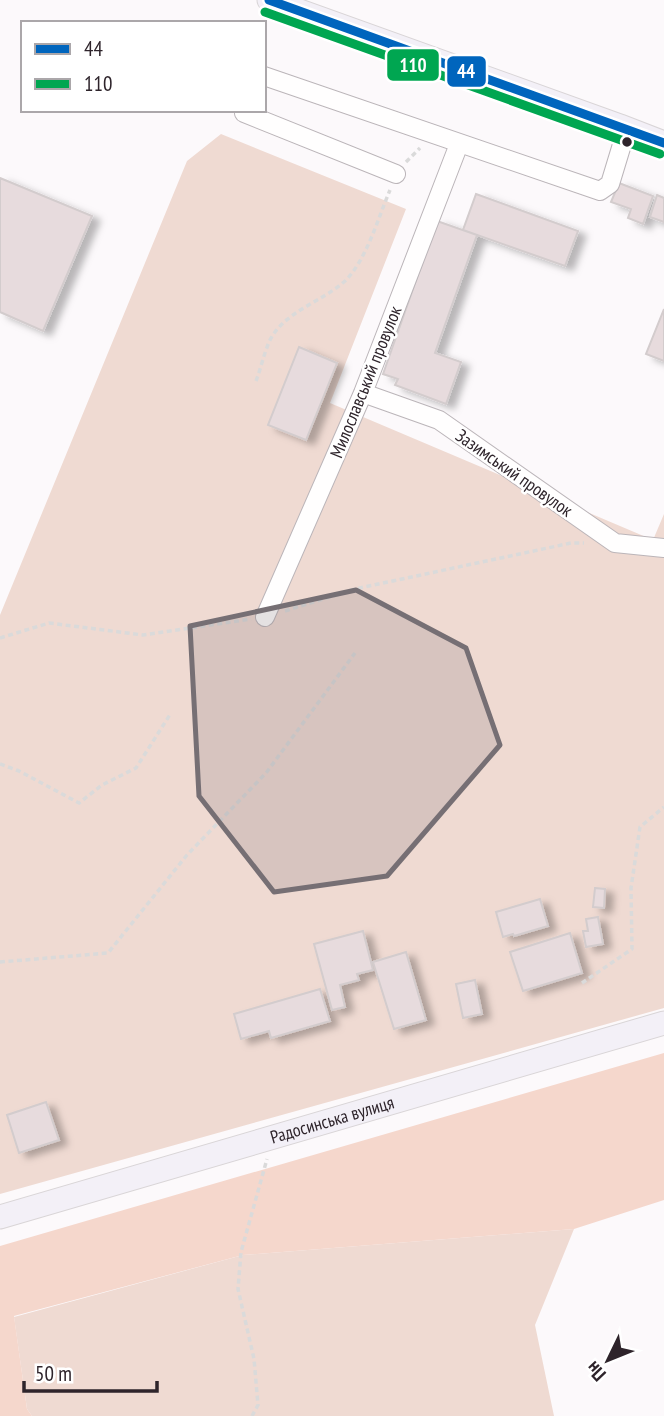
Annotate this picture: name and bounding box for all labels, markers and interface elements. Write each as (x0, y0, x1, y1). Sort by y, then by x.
legend (21, 21, 266, 112)
text: 44 (84, 35, 103, 62)
line badge: 110 (386, 48, 440, 82)
text: 110 (399, 53, 427, 77)
line badge: 44 (446, 55, 487, 88)
text: 44 (457, 59, 475, 83)
text: 110 (84, 70, 112, 97)
unlabelled marker (620, 135, 634, 149)
street label: Милославський провулок (325, 303, 406, 461)
street label: Зазимський провулок (451, 424, 577, 521)
street label: Радосинська вулиця (267, 1091, 397, 1148)
north arrow (573, 1325, 643, 1395)
scale bar (24, 1350, 158, 1394)
text: Пн (581, 1357, 611, 1387)
text: 50 m (35, 1360, 72, 1387)

